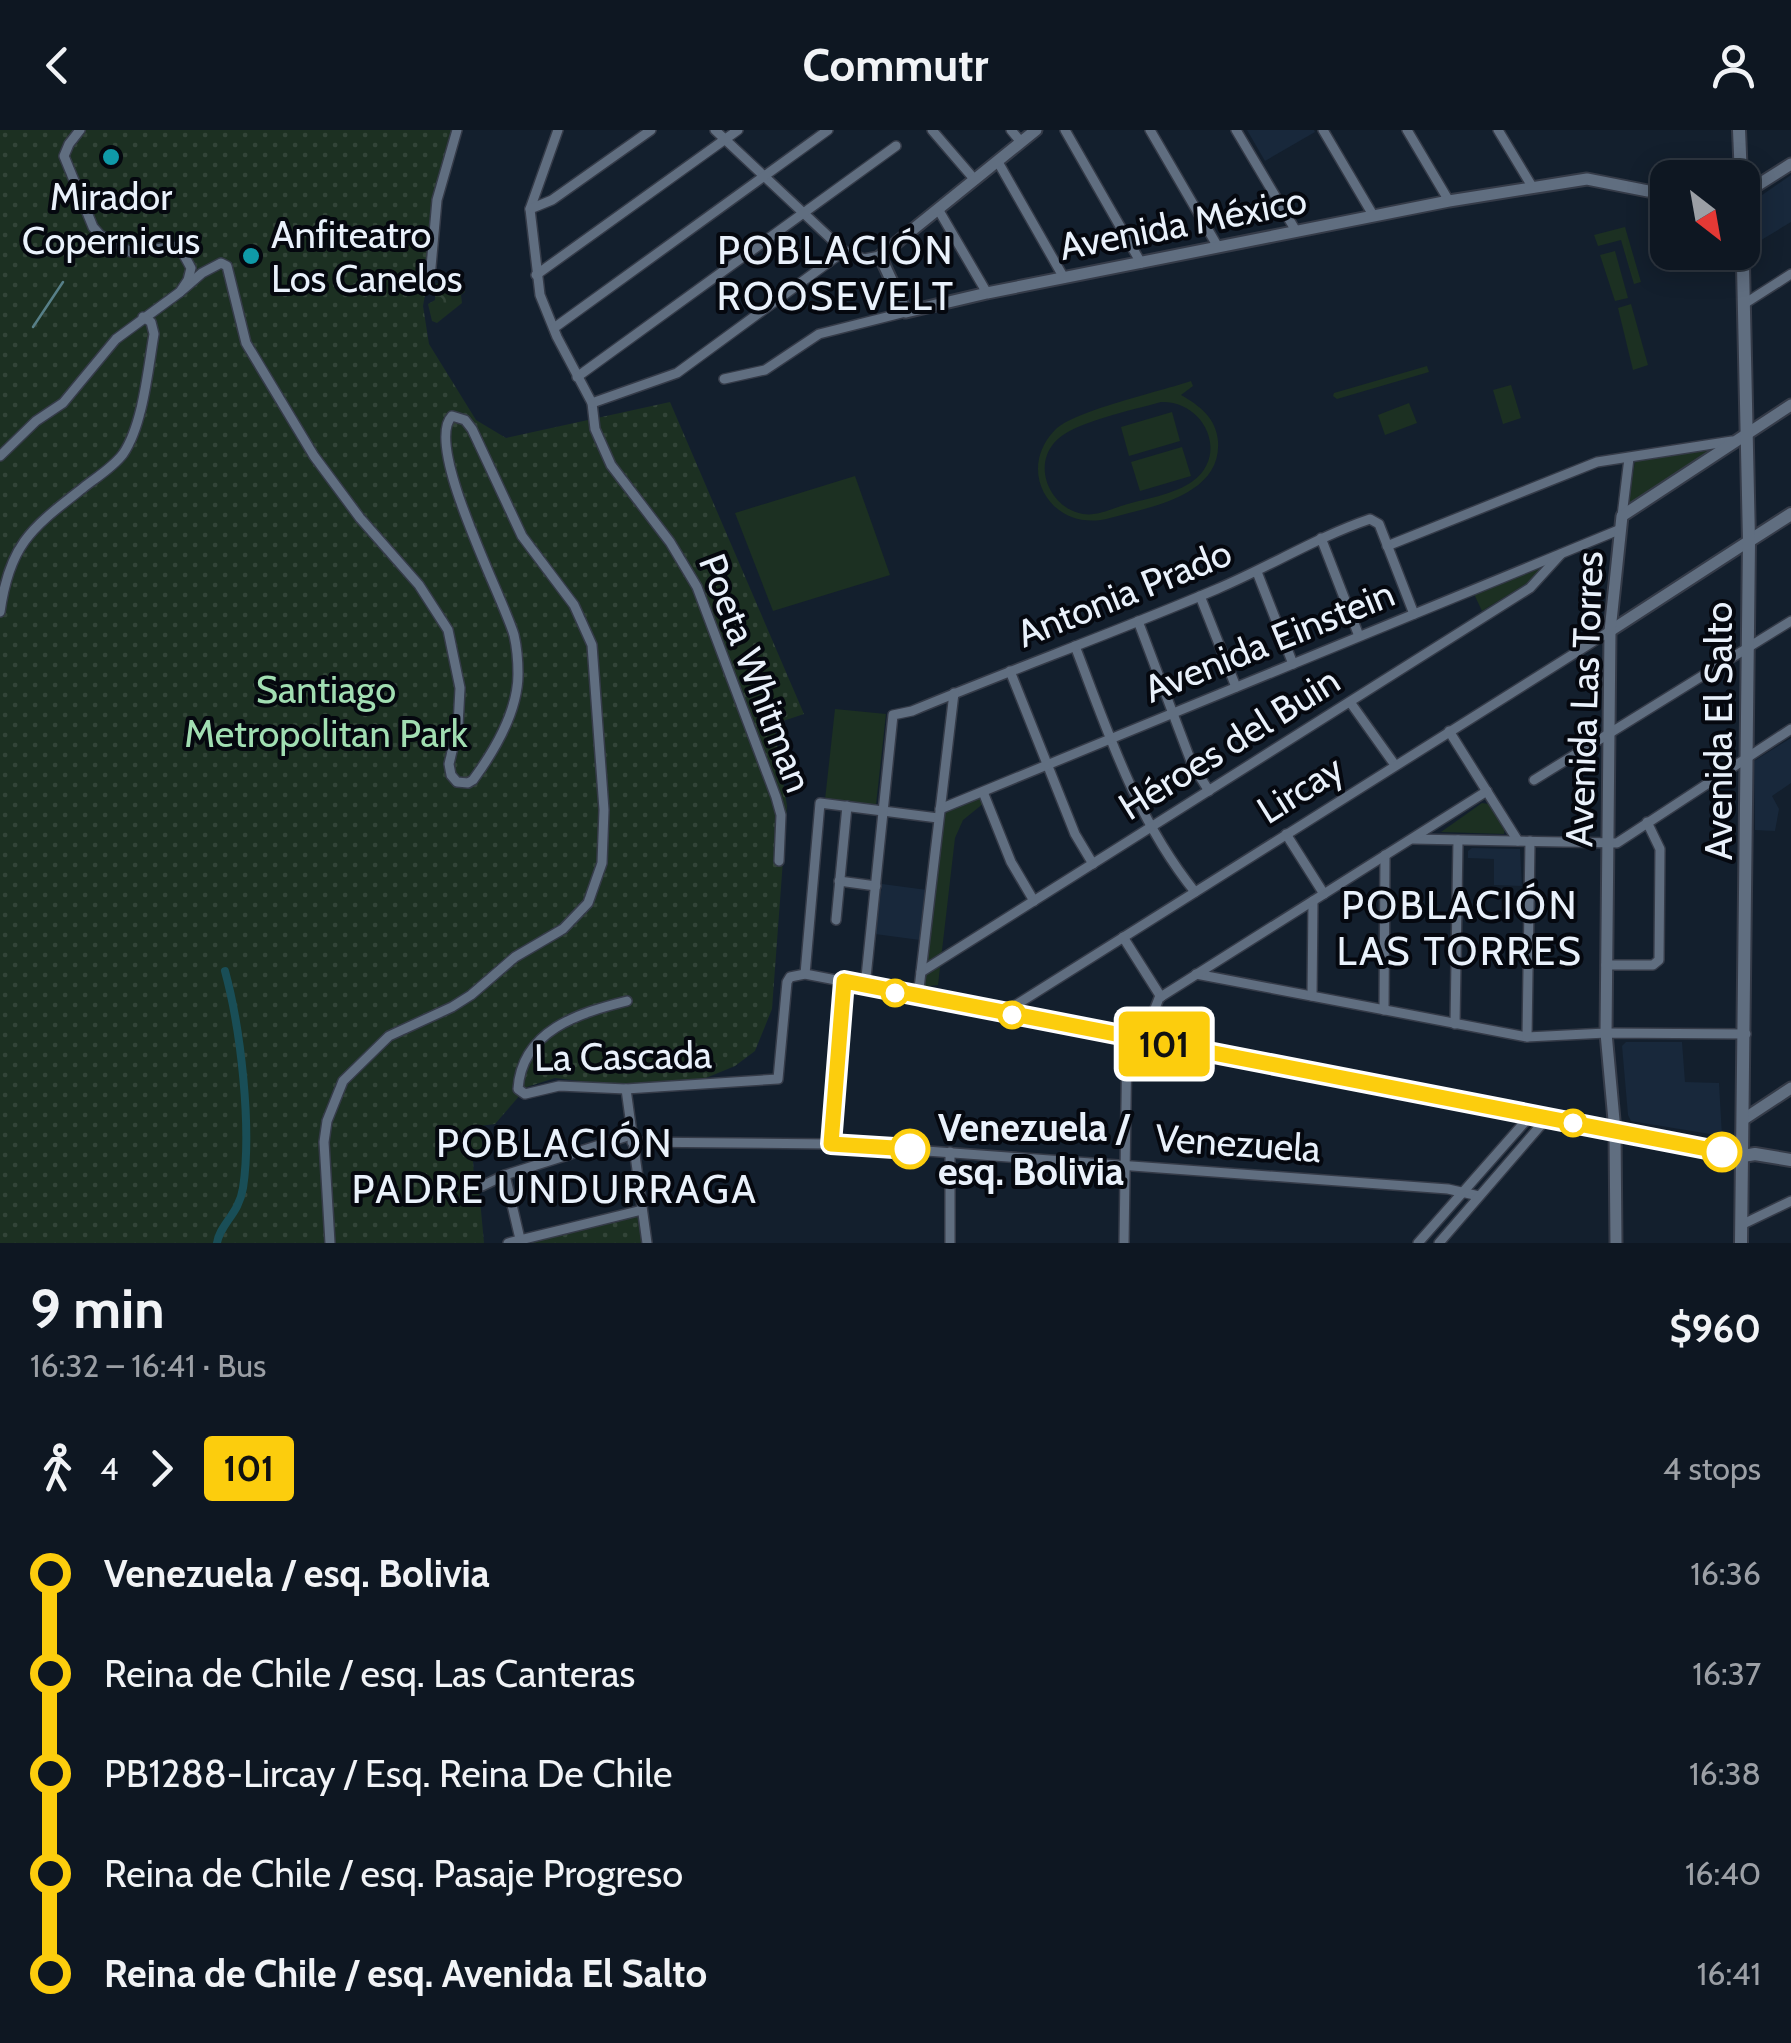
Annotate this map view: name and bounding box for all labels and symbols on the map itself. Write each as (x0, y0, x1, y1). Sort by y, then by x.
marker: Mirador Copernicus (100, 146, 122, 168)
north arrow (1650, 160, 1760, 270)
place label: Mirador Copernicus (22, 173, 200, 264)
street label: Avenida México (1055, 176, 1311, 270)
place label: Anfiteatro Los Canelos (271, 211, 463, 302)
district label: POBLACIÓN ROOSEVELT (717, 225, 955, 320)
marker: Anfiteatro Los Canelos (240, 245, 262, 267)
street label: Antonia Prado (1010, 529, 1238, 657)
street label: Poeta Whitman (689, 547, 823, 799)
street label: Avenida Las Torres (1555, 551, 1613, 847)
street label: Avenida Einstein (1137, 570, 1401, 712)
street label: Avenida El Salto (1695, 602, 1742, 860)
street label: Héroes del Buin (1110, 656, 1348, 830)
park label: Santiago Metropolitan Park (184, 666, 468, 757)
street label: Lircay (1248, 745, 1352, 833)
district label: POBLACIÓN LAS TORRES (1337, 880, 1583, 975)
unlabelled marker (882, 980, 908, 1006)
unlabelled marker (999, 1002, 1025, 1028)
line badge: 101 (1106, 1012, 1222, 1076)
street label: La Cascada (534, 1031, 712, 1081)
place label: Venezuela / esq. Bolivia (938, 1104, 1131, 1195)
unlabelled marker (1560, 1110, 1586, 1136)
street label: Venezuela (1154, 1114, 1322, 1172)
district label: POBLACIÓN PADRE UNDURRAGA (352, 1118, 758, 1213)
marker: Venezuela / esq. Bolivia (891, 1130, 929, 1168)
unlabelled marker (1703, 1133, 1741, 1171)

